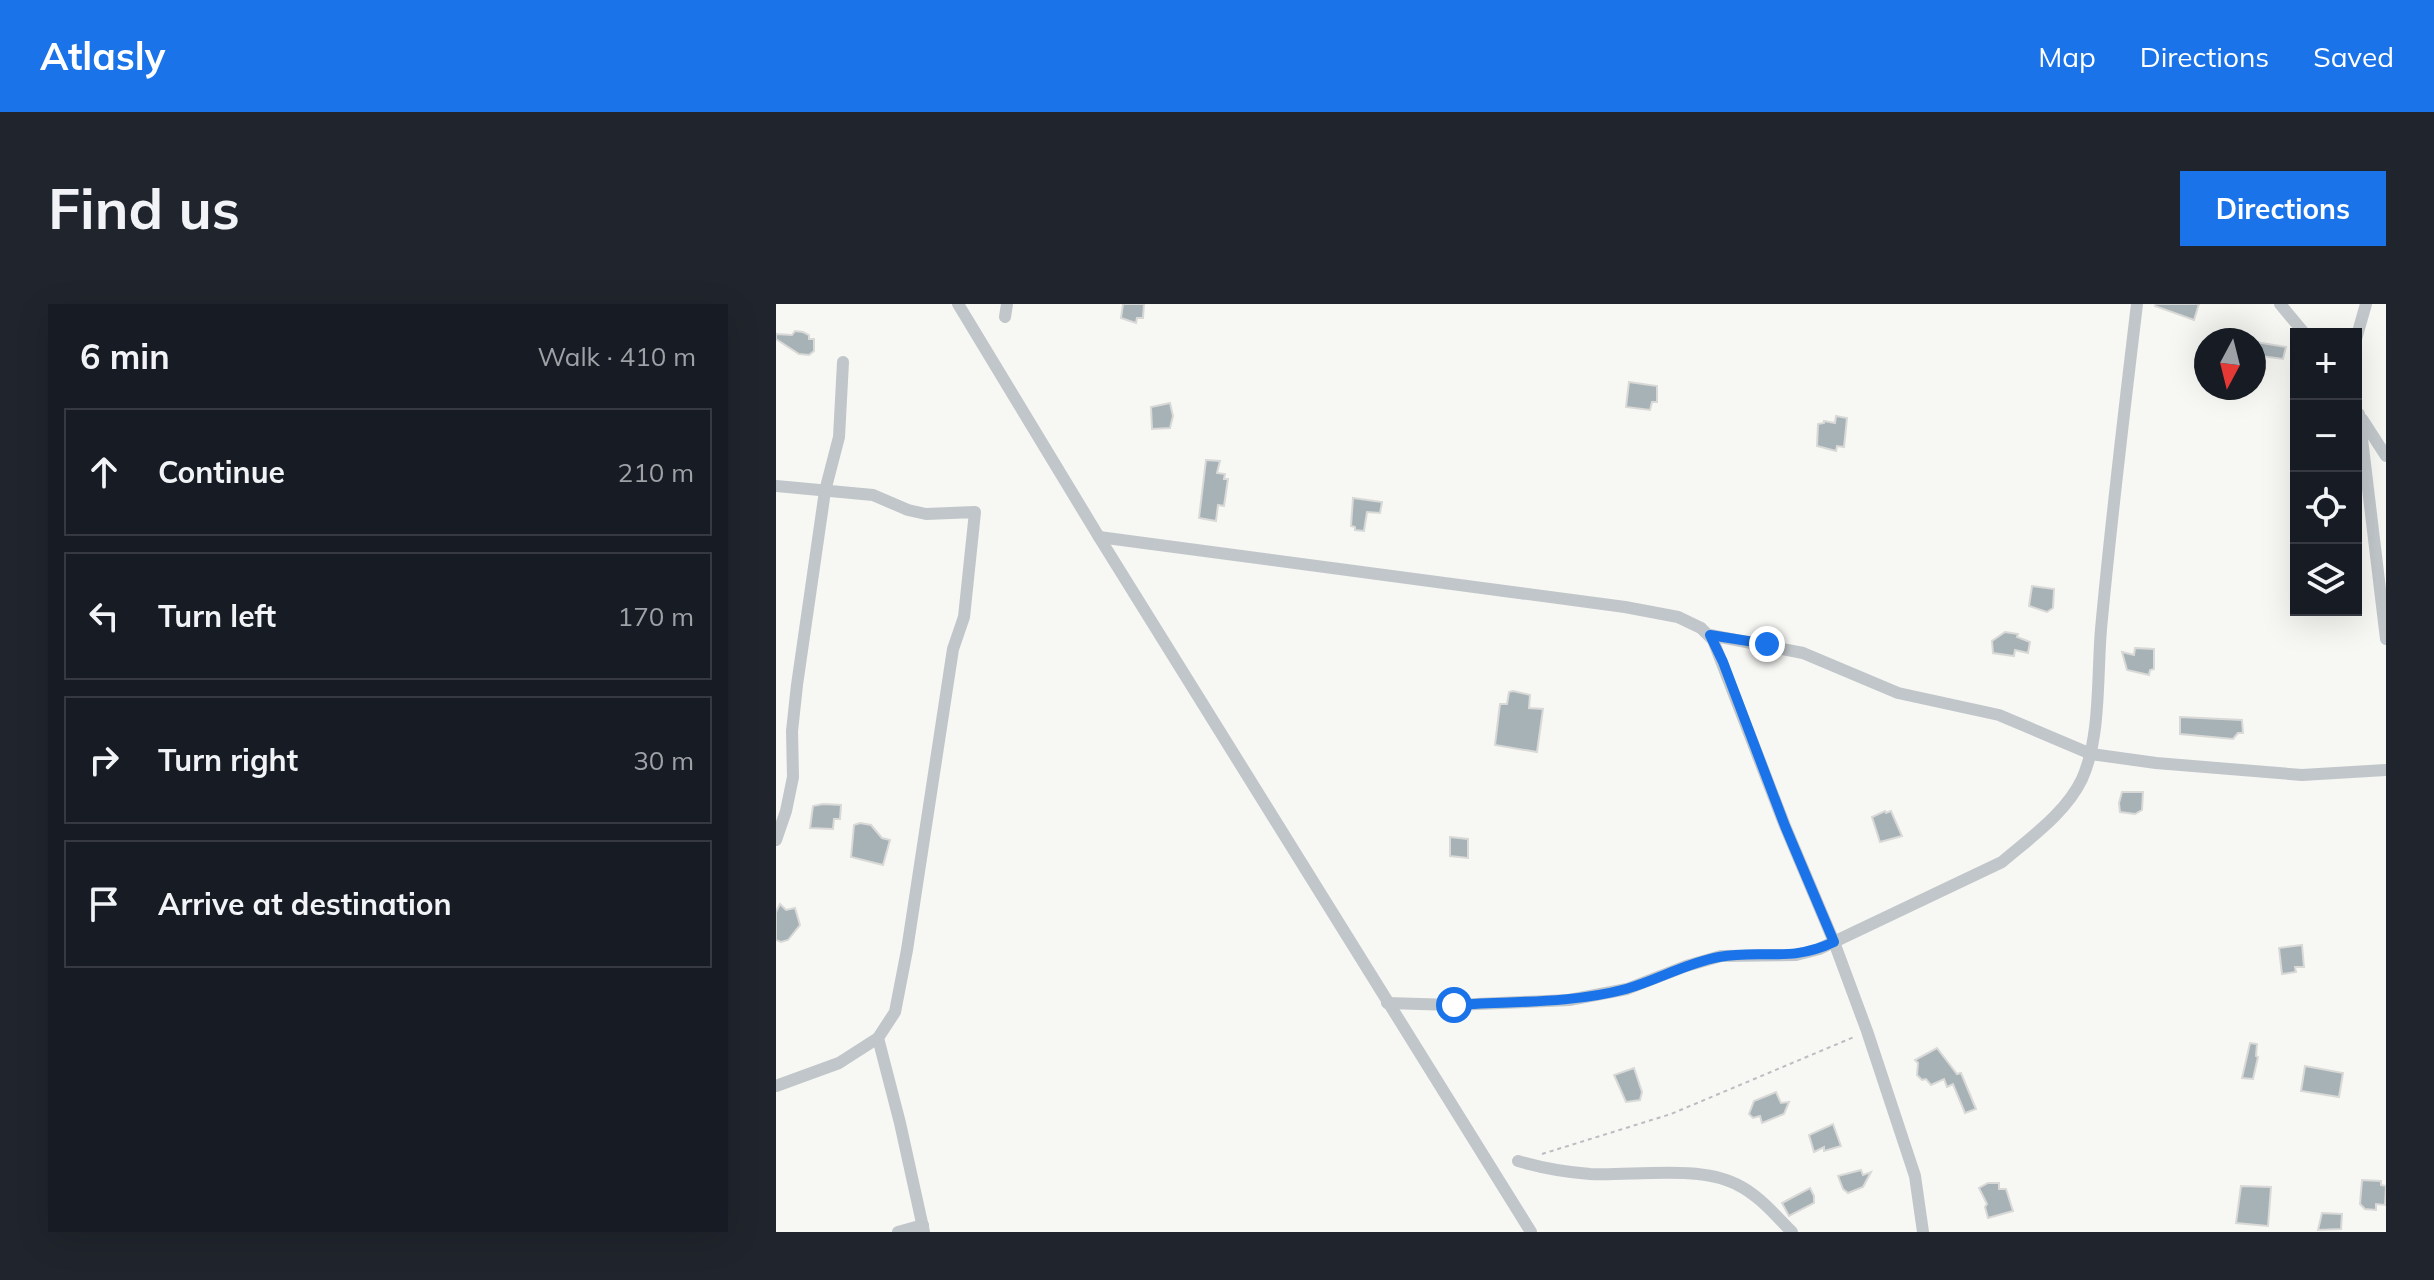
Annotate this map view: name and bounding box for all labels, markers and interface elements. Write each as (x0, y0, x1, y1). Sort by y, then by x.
text: Atlasly (40, 32, 165, 80)
text: Map (2038, 39, 2096, 74)
text: Directions (2140, 39, 2269, 74)
text: Saved (2313, 39, 2394, 74)
button: Directions (2180, 171, 2386, 246)
text: Find us (48, 173, 240, 243)
north arrow (2194, 328, 2266, 400)
map controls (2290, 328, 2362, 616)
button: + (2290, 328, 2362, 400)
text: 6 min (80, 335, 170, 378)
text: Walk · 410 m (537, 340, 696, 373)
button: − (2290, 400, 2362, 472)
icon: ahead (82, 450, 126, 494)
text: Continue (158, 453, 285, 491)
text: 210 m (618, 456, 694, 489)
button: locate (2290, 472, 2362, 544)
button: layers (2290, 544, 2362, 616)
icon: left (82, 594, 126, 638)
text: Turn left (158, 597, 276, 635)
text: 170 m (618, 600, 694, 633)
route end (1749, 626, 1785, 662)
icon: right (82, 738, 126, 782)
text: Turn right (158, 741, 298, 779)
text: 30 m (633, 744, 694, 777)
icon: arrive (82, 882, 126, 926)
text: Arrive at destination (158, 885, 452, 923)
route start (1436, 987, 1472, 1023)

